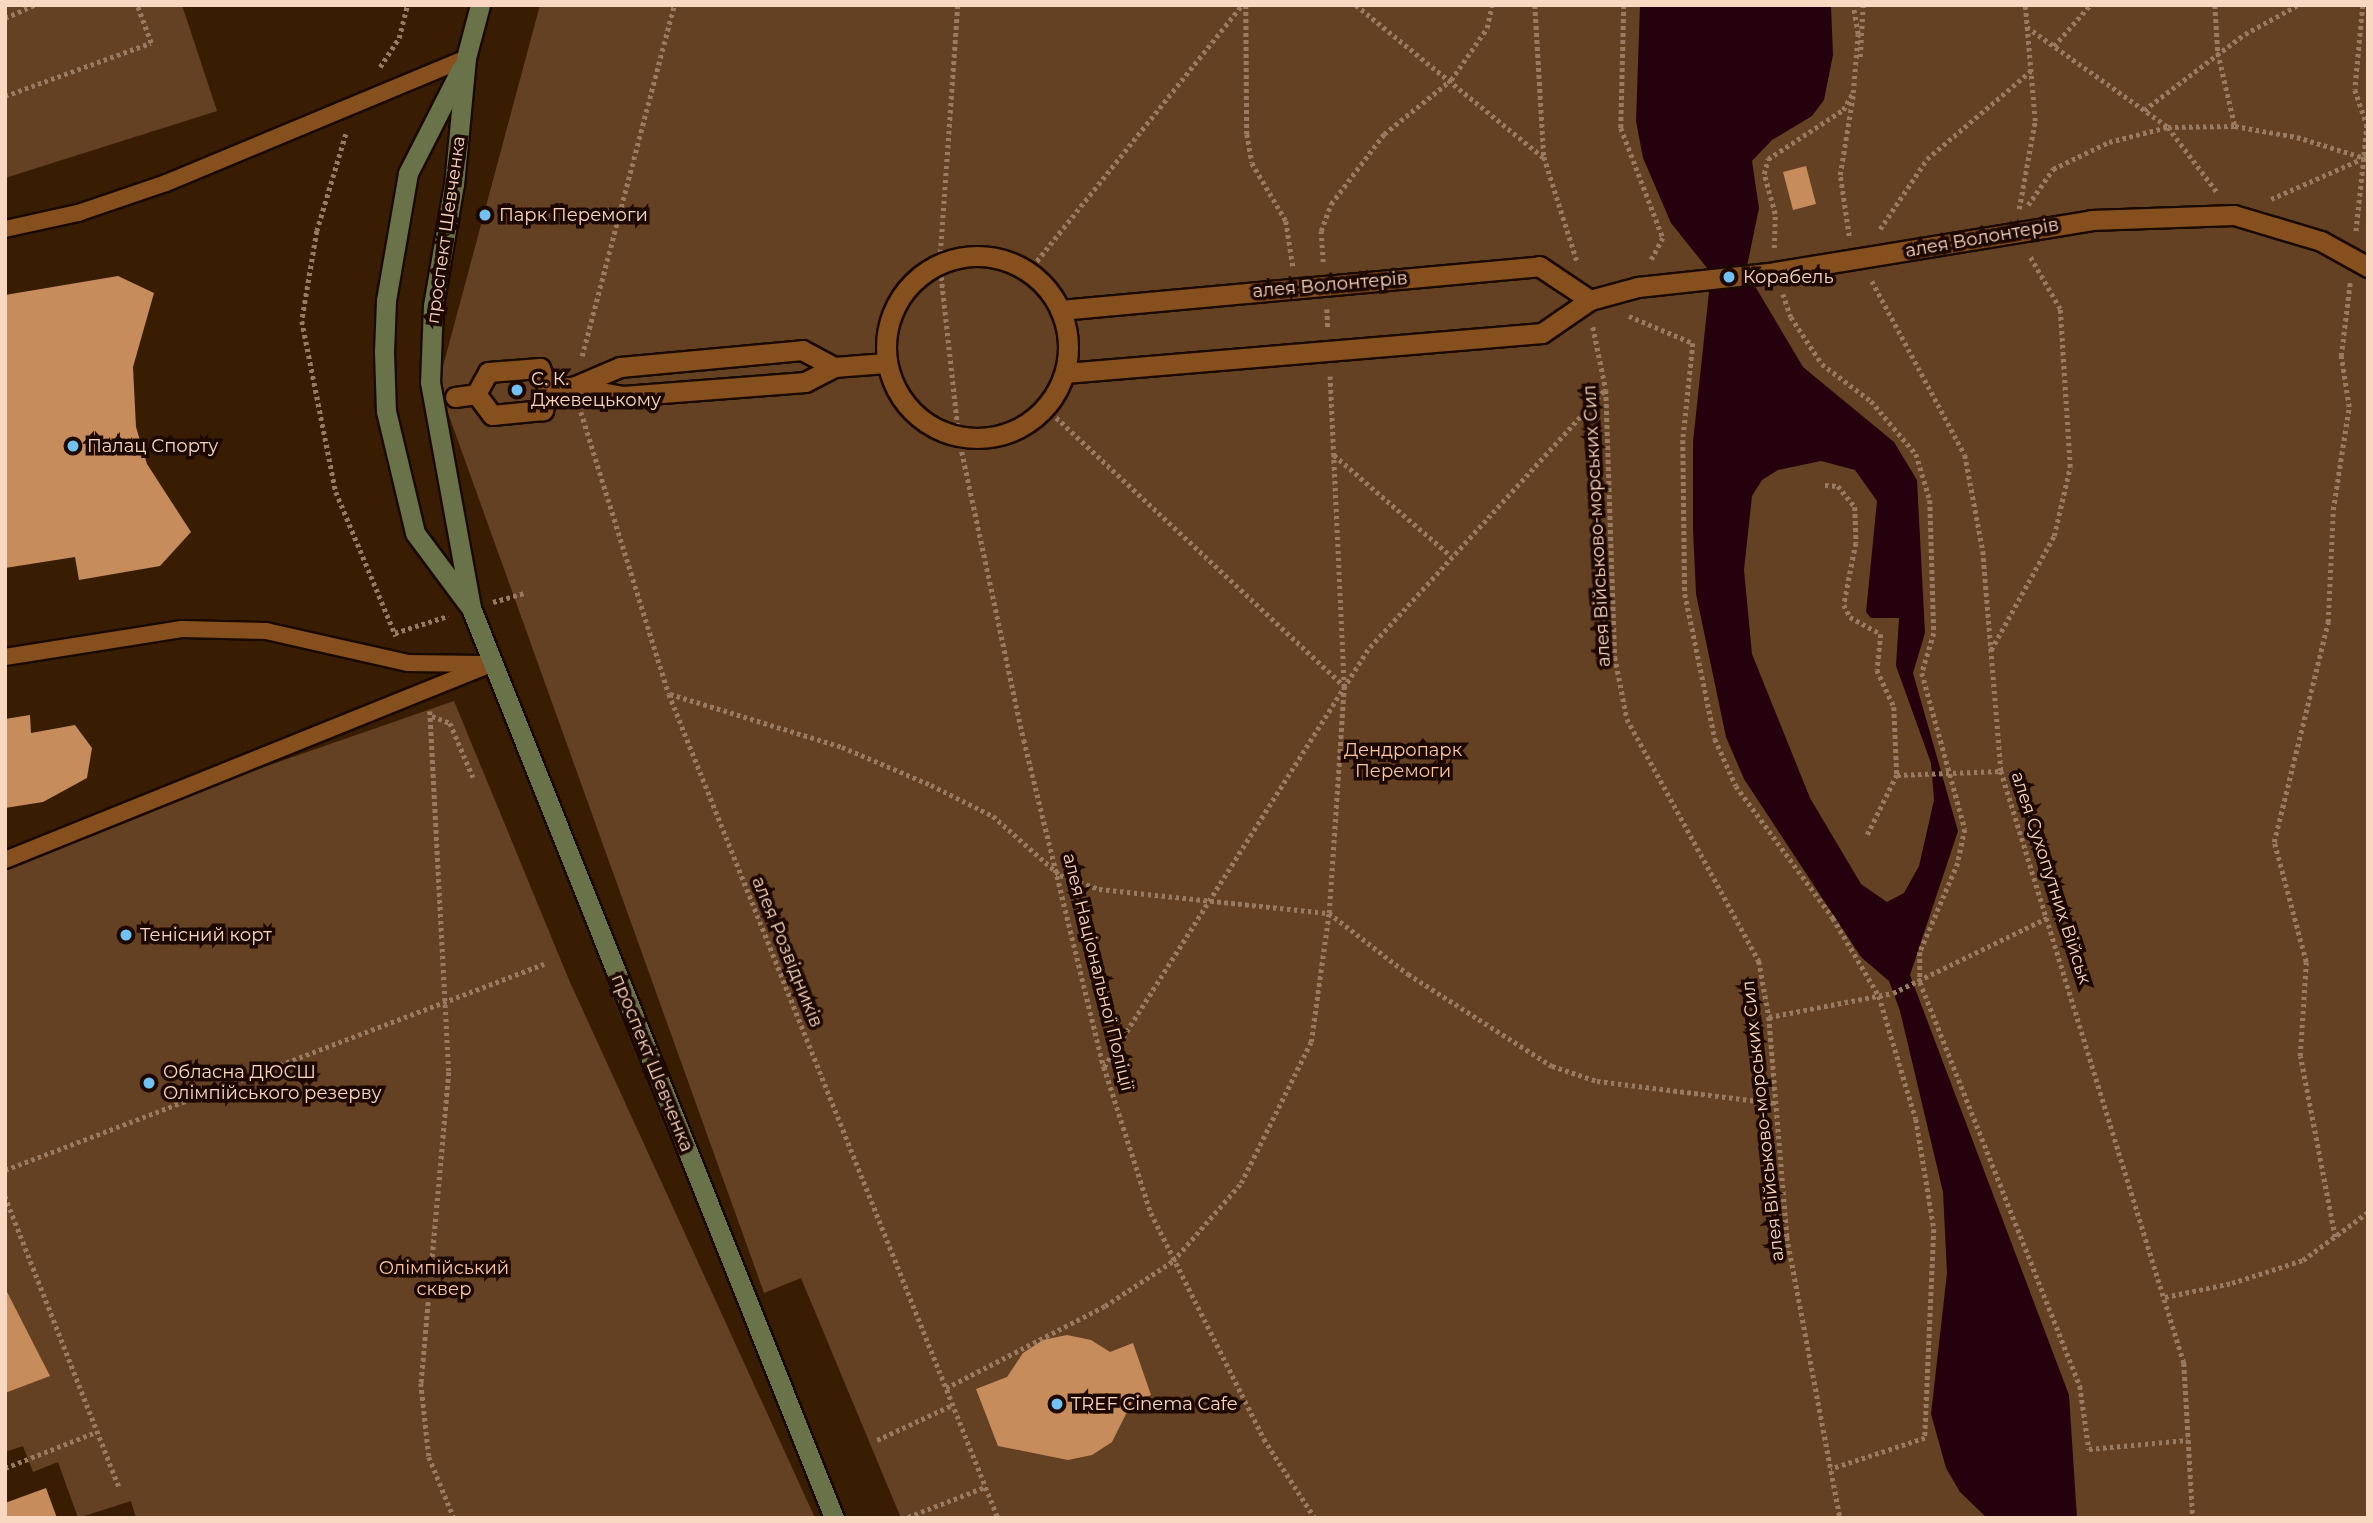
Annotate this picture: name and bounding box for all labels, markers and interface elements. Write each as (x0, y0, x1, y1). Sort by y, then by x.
street label: проспект Шевченка (422, 135, 470, 325)
place label: Парк Перемоги (499, 204, 648, 226)
marker: Парк Перемоги (477, 207, 493, 223)
street label: алея Волонтерів (1903, 214, 2061, 262)
place label: Корабель (1743, 266, 1834, 288)
street label: алея Волонтерів (1252, 267, 1408, 303)
marker: Корабель (1721, 269, 1737, 285)
place label: С. К. Джевецькому (531, 369, 661, 412)
marker: С. К. Джевецькому (509, 382, 525, 398)
street label: алея Військово-морських Сил (1579, 384, 1615, 668)
place label: Палац Спорту (87, 435, 218, 457)
marker: Палац Спорту (65, 438, 81, 454)
park label: Дендропарк Перемоги (1344, 740, 1462, 782)
street label: алея Сухопутних Військ (2006, 769, 2096, 987)
street label: алея Національної Поліції (1058, 851, 1138, 1093)
street label: алея Розвідників (747, 874, 827, 1030)
place label: Тенісний корт (140, 924, 272, 946)
marker: Тенісний корт (118, 927, 134, 943)
street label: проспект Шевченка (607, 971, 697, 1155)
street label: алея Військово-морських Сил (1737, 979, 1789, 1263)
place label: Обласна ДЮСШ Олімпійського резерву (163, 1062, 382, 1104)
marker: Обласна ДЮСШ Олімпійського резерву (141, 1075, 157, 1091)
park label: Олімпійський сквер (379, 1258, 509, 1300)
place label: TREF Cinema Cafe (1071, 1393, 1238, 1415)
marker: TREF Cinema Cafe (1049, 1396, 1065, 1412)

